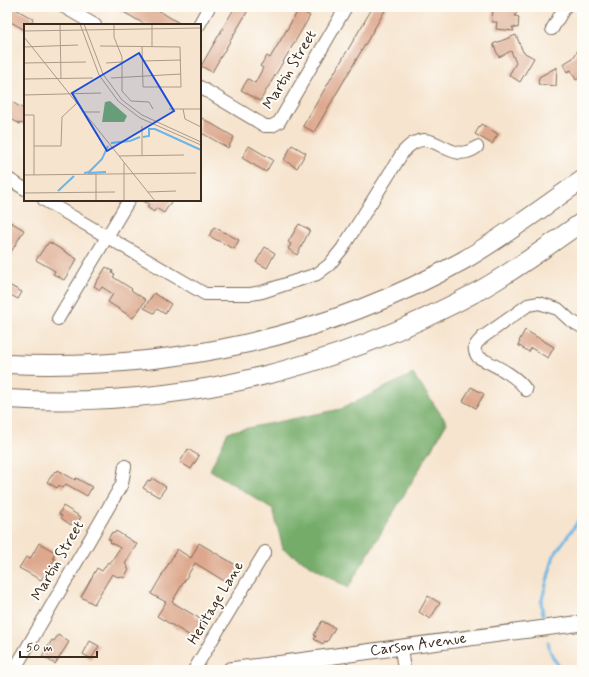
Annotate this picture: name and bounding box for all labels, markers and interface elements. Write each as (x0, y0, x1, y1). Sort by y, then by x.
inset map (24, 24, 201, 201)
street label: Martin Street (258, 26, 322, 113)
street label: Martin Street (27, 517, 89, 605)
street label: Heritage Lane (183, 557, 249, 649)
street label: Carson Avenue (369, 629, 468, 661)
scale bar (20, 633, 97, 659)
text: 50 m (26, 640, 53, 656)

